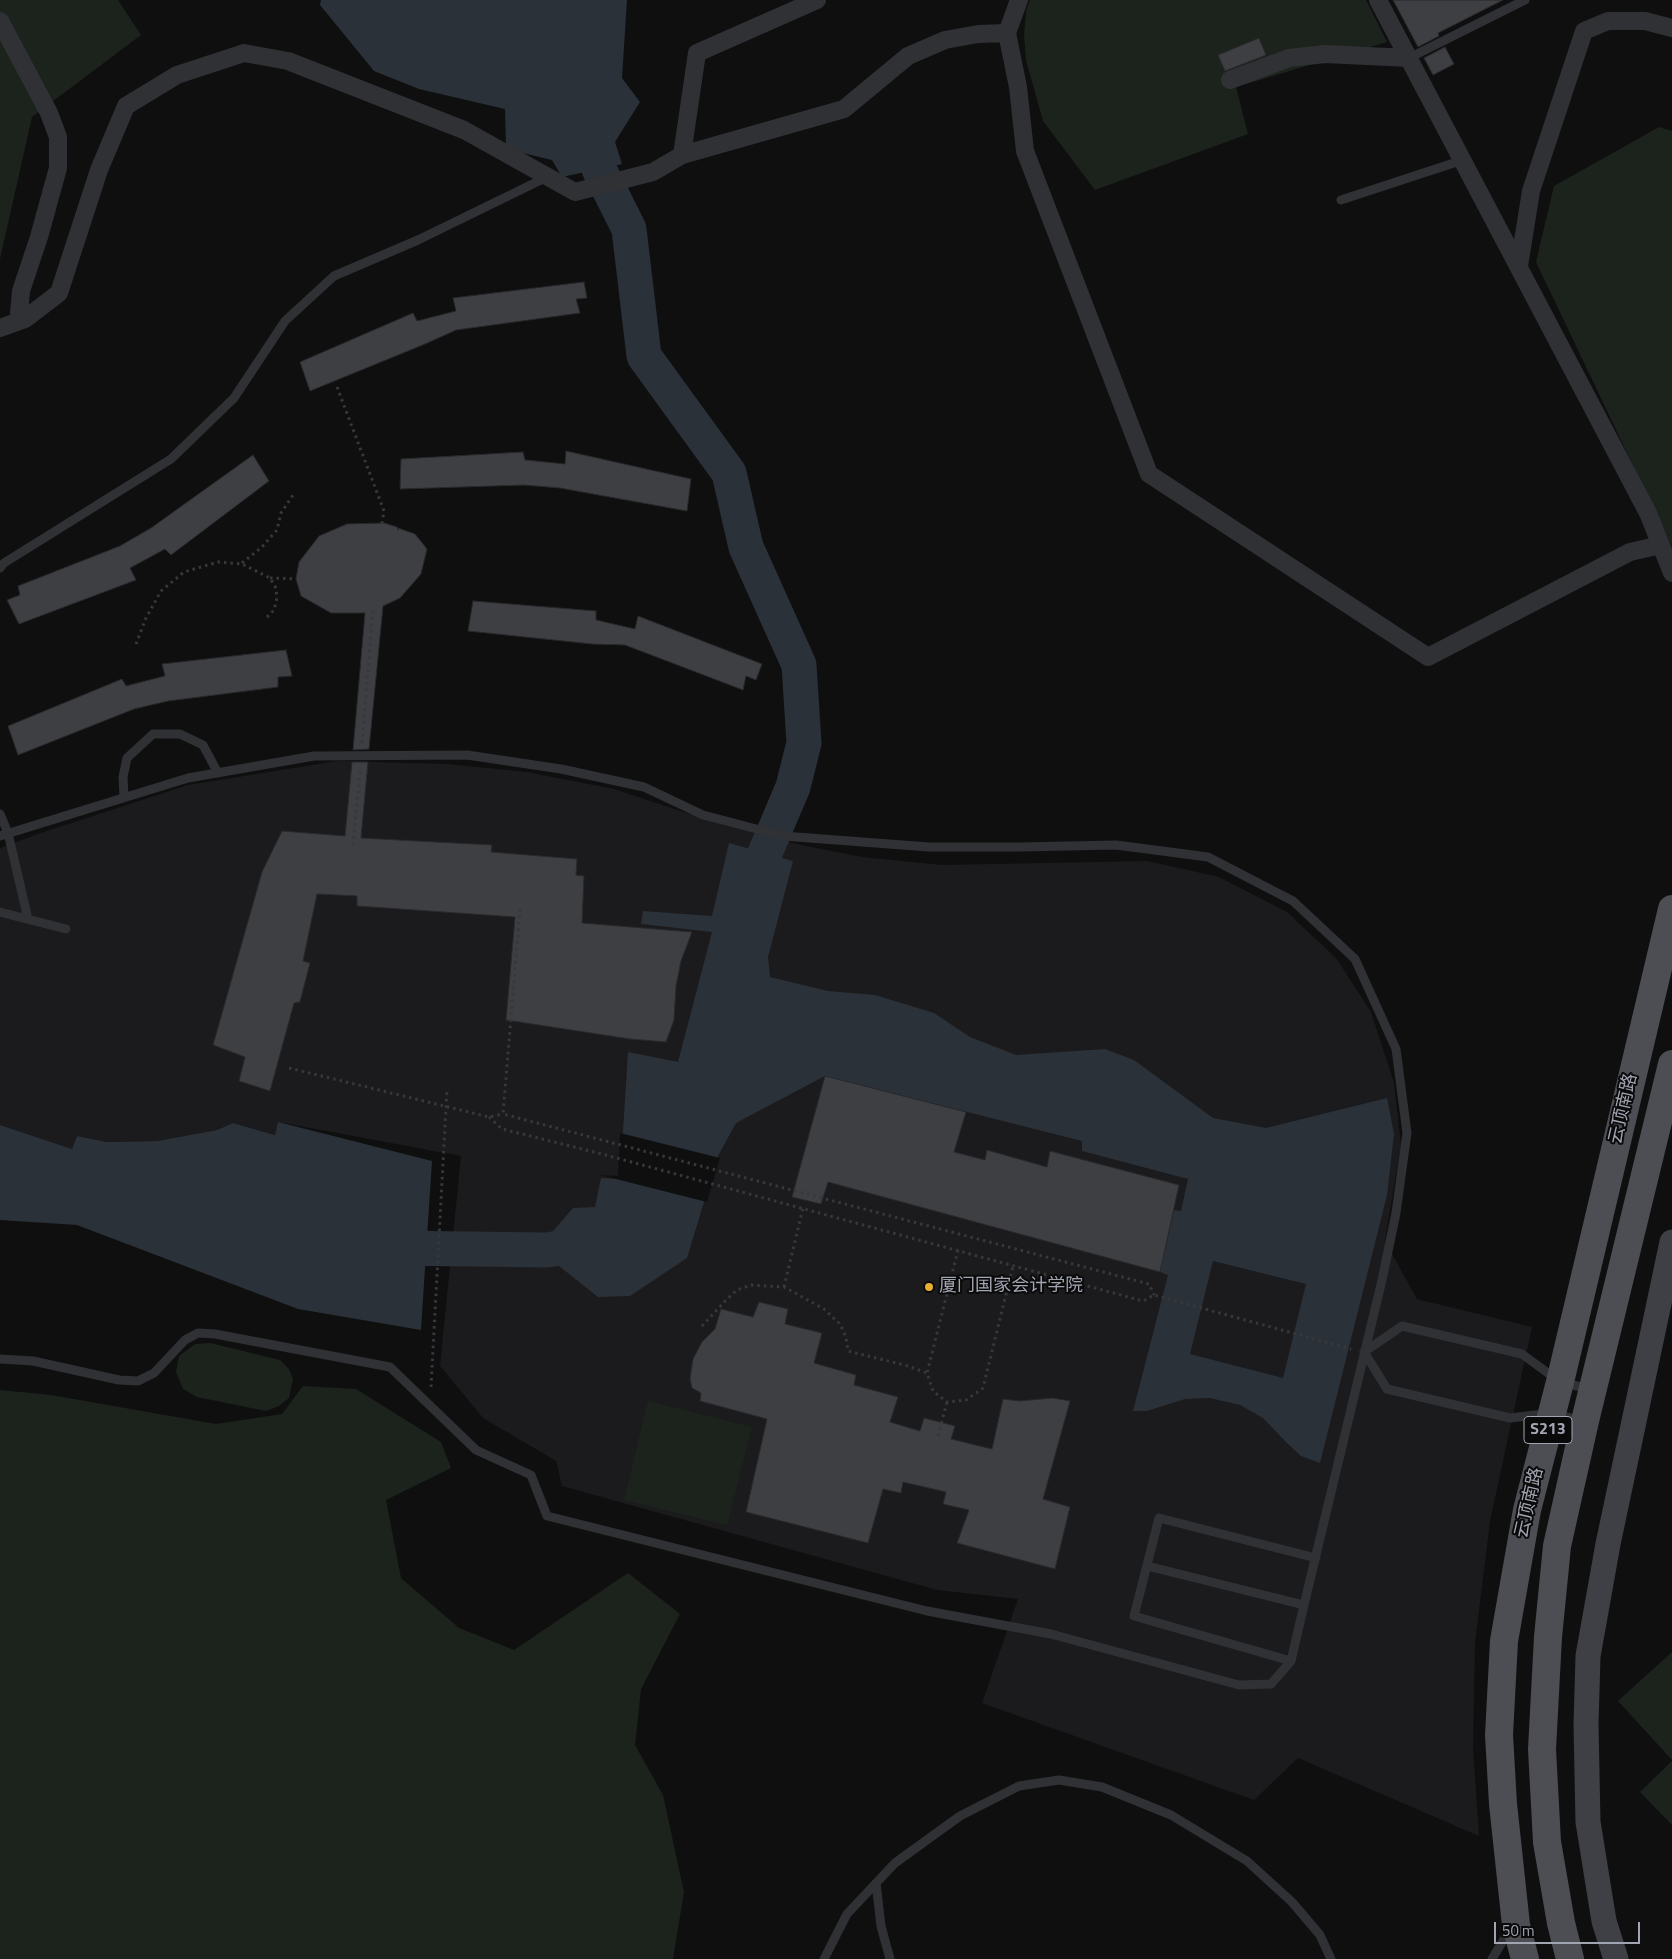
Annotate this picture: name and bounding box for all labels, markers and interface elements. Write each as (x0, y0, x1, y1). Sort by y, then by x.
street label: 云顶南路 (1605, 1071, 1643, 1147)
place label: 厦门国家会计学院 (939, 1276, 1083, 1298)
marker: 厦门国家会计学院 (923, 1281, 935, 1293)
road number: S213 (1524, 1416, 1572, 1444)
street label: 云顶南路 (1511, 1465, 1549, 1541)
scale bar (1497, 1912, 1643, 1944)
text: 50 m (1502, 1919, 1535, 1942)

